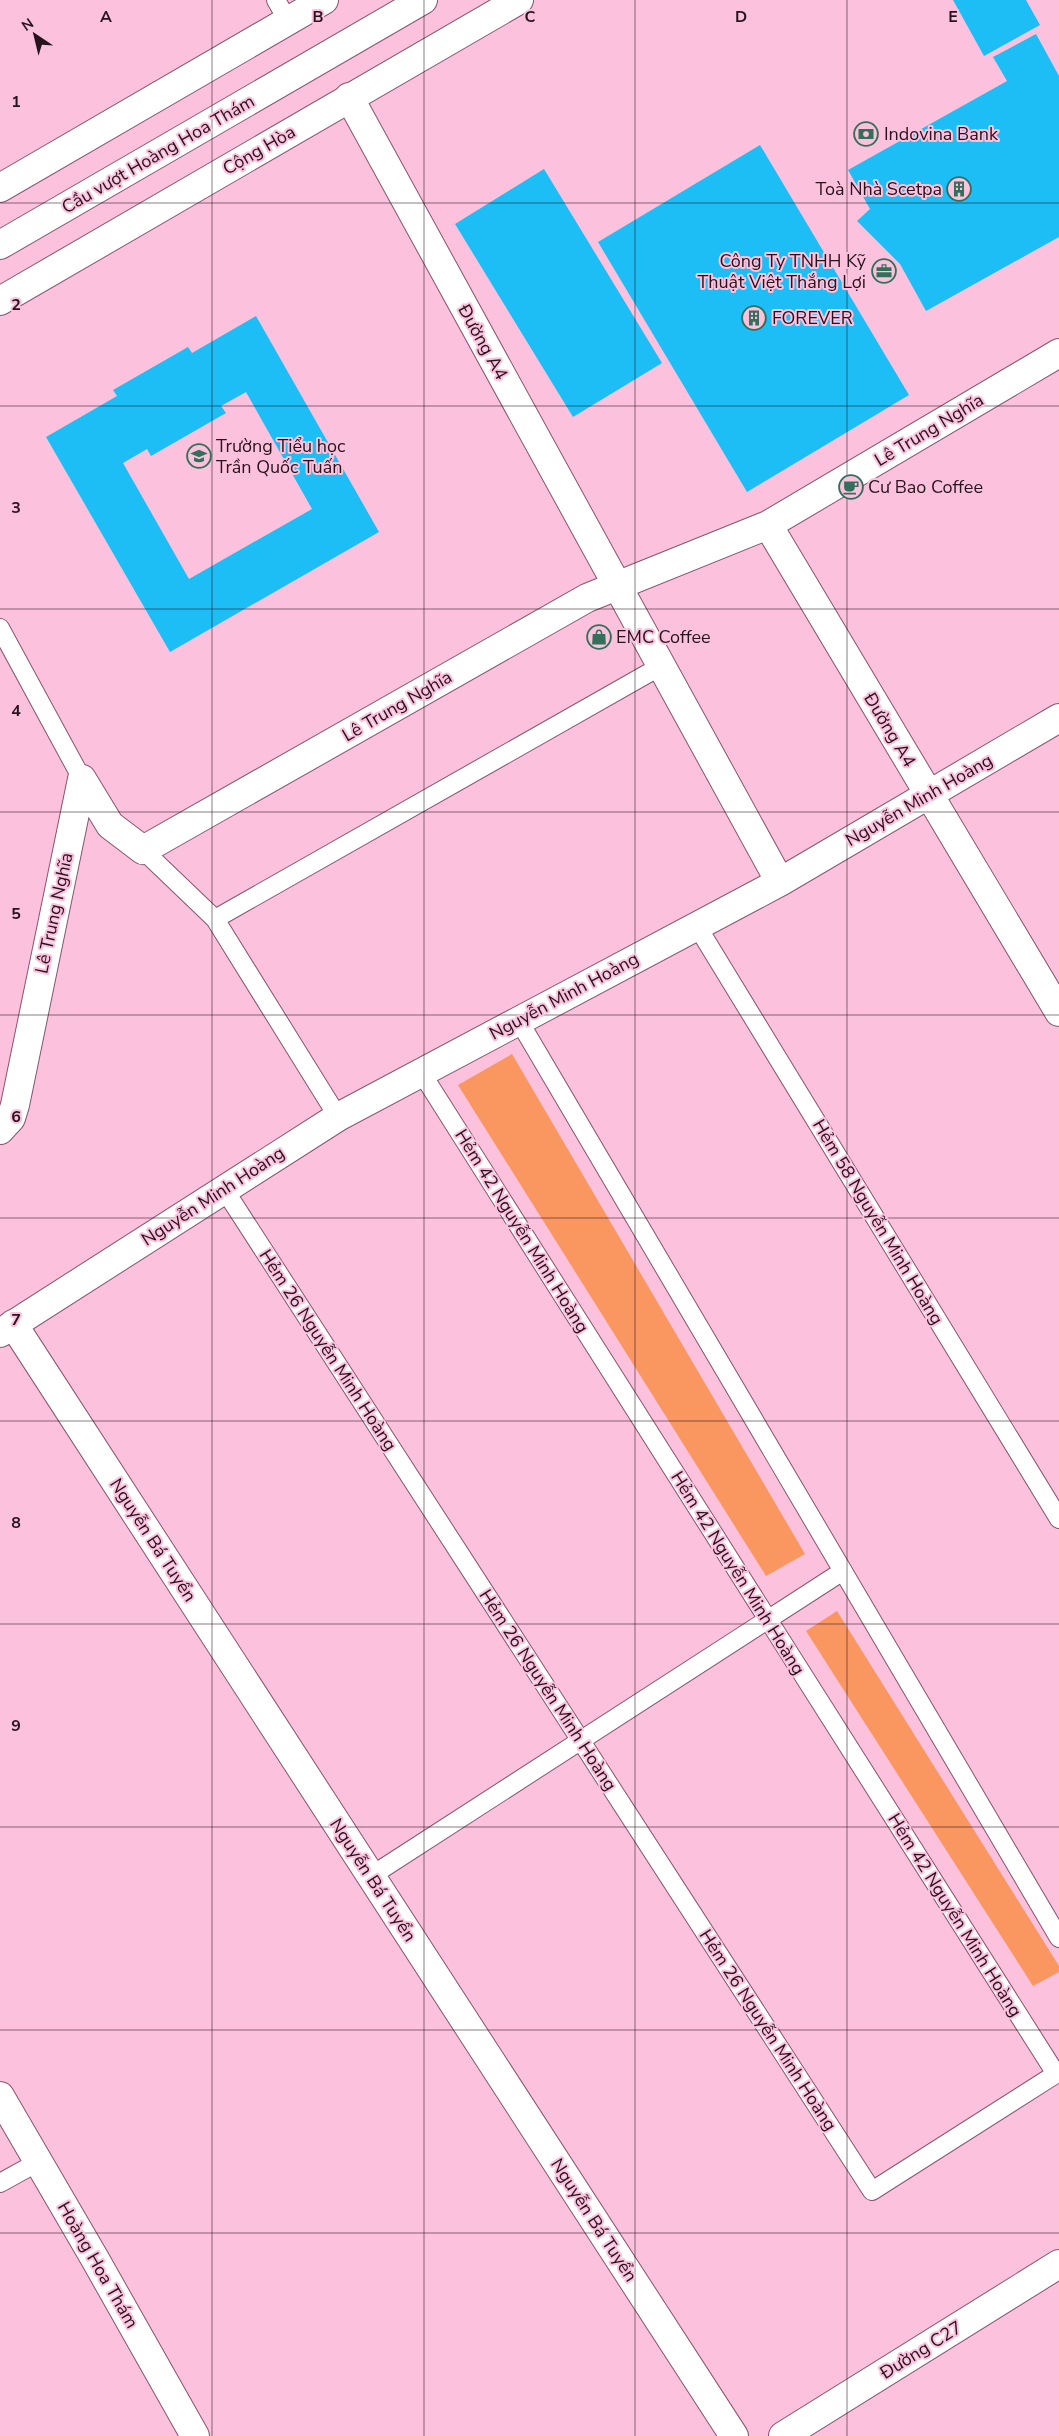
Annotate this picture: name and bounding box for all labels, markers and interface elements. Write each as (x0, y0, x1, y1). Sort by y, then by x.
text: A (100, 6, 112, 28)
text: B (312, 6, 324, 28)
text: C (525, 6, 536, 28)
text: D (735, 6, 747, 28)
text: E (948, 6, 958, 28)
north arrow (10, 10, 60, 60)
text: N (18, 14, 38, 36)
street label: Cầu vượt Hoàng Hoa Thám (57, 89, 259, 219)
text: 1 (11, 91, 21, 113)
street label: Cộng Hòa (218, 120, 300, 180)
bank icon: Indovina Bank (853, 121, 879, 147)
place label: Indovina Bank (884, 122, 999, 146)
building icon: Toà Nhà Scetpa (946, 176, 972, 202)
place label: Toà Nhà Scetpa (816, 177, 942, 201)
place label: Công Ty TNHH Kỹ Thuật Việt Thắng Lợi (697, 249, 867, 294)
office icon: Công Ty TNHH Kỹ Thuật Việt Thắng Lợi (871, 258, 897, 284)
text: 2 (11, 294, 21, 316)
street label: Đường A4 (452, 299, 514, 384)
building icon: FOREVER (741, 305, 767, 331)
place label: FOREVER (772, 306, 853, 330)
street label: Lê Trung Nghĩa (870, 388, 988, 472)
place label: Trường Tiểu học Trần Quốc Tuấn (216, 434, 345, 479)
school or university icon: Trường Tiểu học Trần Quốc Tuấn (186, 443, 212, 469)
cafe icon: Cư Bao Coffee (838, 474, 864, 500)
place label: Cư Bao Coffee (868, 475, 983, 499)
text: 3 (11, 497, 21, 519)
shop icon: EMC Coffee (586, 624, 612, 650)
place label: EMC Coffee (616, 625, 711, 649)
street label: Lê Trung Nghĩa (338, 665, 456, 747)
street label: Đường A4 (858, 687, 922, 772)
text: 4 (11, 700, 21, 722)
street label: Nguyễn Minh Hoàng (841, 748, 997, 852)
street label: Lê Trung Nghĩa (29, 850, 79, 976)
text: 5 (11, 903, 21, 925)
street label: Nguyễn Minh Hoàng (485, 946, 643, 1046)
text: 6 (11, 1106, 21, 1128)
street label: Hẻm 58 Nguyễn Minh Hoàng (807, 1115, 949, 1329)
street label: Hẻm 42 Nguyễn Minh Hoàng (449, 1125, 595, 1337)
street label: Nguyễn Minh Hoàng (137, 1141, 289, 1251)
street label: Hẻm 26 Nguyễn Minh Hoàng (254, 1245, 402, 1455)
text: 7 (11, 1309, 21, 1331)
street label: Hẻm 42 Nguyễn Minh Hoàng (665, 1467, 811, 1679)
street label: Nguyễn Bá Tuyển (104, 1474, 202, 1606)
text: 8 (11, 1512, 21, 1534)
street label: Hẻm 26 Nguyễn Minh Hoàng (474, 1585, 622, 1795)
text: 9 (11, 1715, 21, 1737)
street label: Hẻm 42 Nguyễn Minh Hoàng (882, 1809, 1028, 2021)
street label: Nguyễn Bá Tuyển (324, 1814, 422, 1946)
street label: Hẻm 26 Nguyễn Minh Hoàng (694, 1925, 842, 2135)
street label: Nguyễn Bá Tuyển (545, 2154, 643, 2286)
street label: Hoàng Hoa Thám (52, 2197, 144, 2333)
street label: Đường C27 (875, 2315, 967, 2385)

